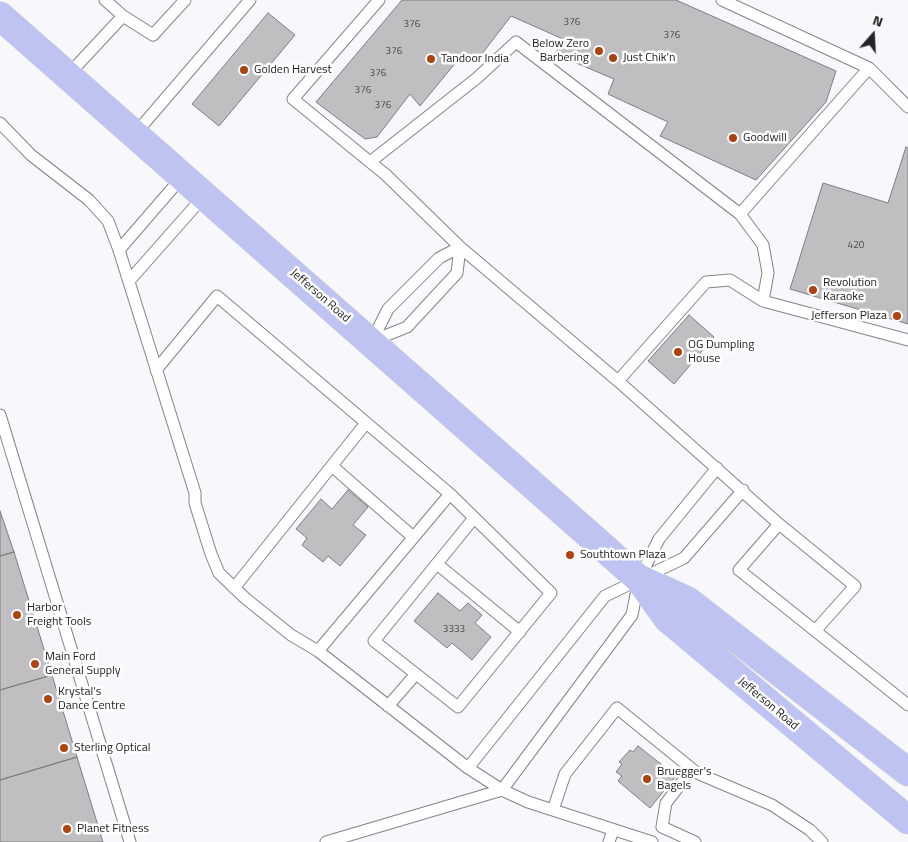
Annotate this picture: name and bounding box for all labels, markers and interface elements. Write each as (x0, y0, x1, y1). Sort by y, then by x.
text: N (870, 9, 886, 32)
north arrow (848, 10, 898, 60)
house number: 376 (564, 17, 580, 29)
house number: 376 (404, 19, 420, 31)
house number: 376 (664, 30, 680, 42)
place label: Below Zero Barbering (532, 37, 589, 65)
marker: Below Zero Barbering (593, 45, 605, 57)
house number: 376 (386, 46, 402, 58)
place label: Just Chik'n (623, 51, 676, 65)
place label: Tandoor India (441, 52, 509, 66)
marker: Just Chik'n (607, 52, 619, 64)
marker: Tandoor India (425, 53, 437, 65)
place label: Golden Harvest (254, 63, 332, 77)
marker: Golden Harvest (238, 64, 250, 76)
house number: 376 (370, 68, 386, 80)
house number: 376 (355, 85, 371, 97)
house number: 376 (375, 100, 391, 112)
place label: Goodwill (743, 131, 787, 145)
marker: Goodwill (727, 132, 739, 144)
house number: 420 (848, 240, 864, 252)
street label: Jefferson Road (287, 266, 353, 326)
place label: Revolution Karaoke (823, 276, 877, 304)
marker: Revolution Karaoke (807, 284, 819, 296)
place label: Jefferson Plaza (811, 309, 887, 323)
marker: Jefferson Plaza (891, 310, 903, 322)
place label: OG Dumpling House (688, 338, 754, 366)
marker: OG Dumpling House (672, 346, 684, 358)
place label: Southtown Plaza (580, 548, 666, 562)
marker: Southtown Plaza (564, 549, 576, 561)
place label: Harbor Freight Tools (27, 601, 91, 629)
marker: Harbor Freight Tools (11, 609, 23, 621)
house number: 3333 (443, 624, 465, 636)
place label: Main Ford General Supply (45, 650, 121, 678)
marker: Main Ford General Supply (29, 658, 41, 670)
street label: Jefferson Road (735, 675, 801, 733)
place label: Krystal's Dance Centre (58, 685, 125, 713)
marker: Krystal's Dance Centre (42, 693, 54, 705)
place label: Sterling Optical (74, 741, 151, 755)
marker: Sterling Optical (58, 742, 70, 754)
place label: Bruegger's Bagels (657, 765, 712, 793)
marker: Bruegger's Bagels (641, 773, 653, 785)
place label: Planet Fitness (77, 822, 149, 836)
marker: Planet Fitness (61, 823, 73, 835)

